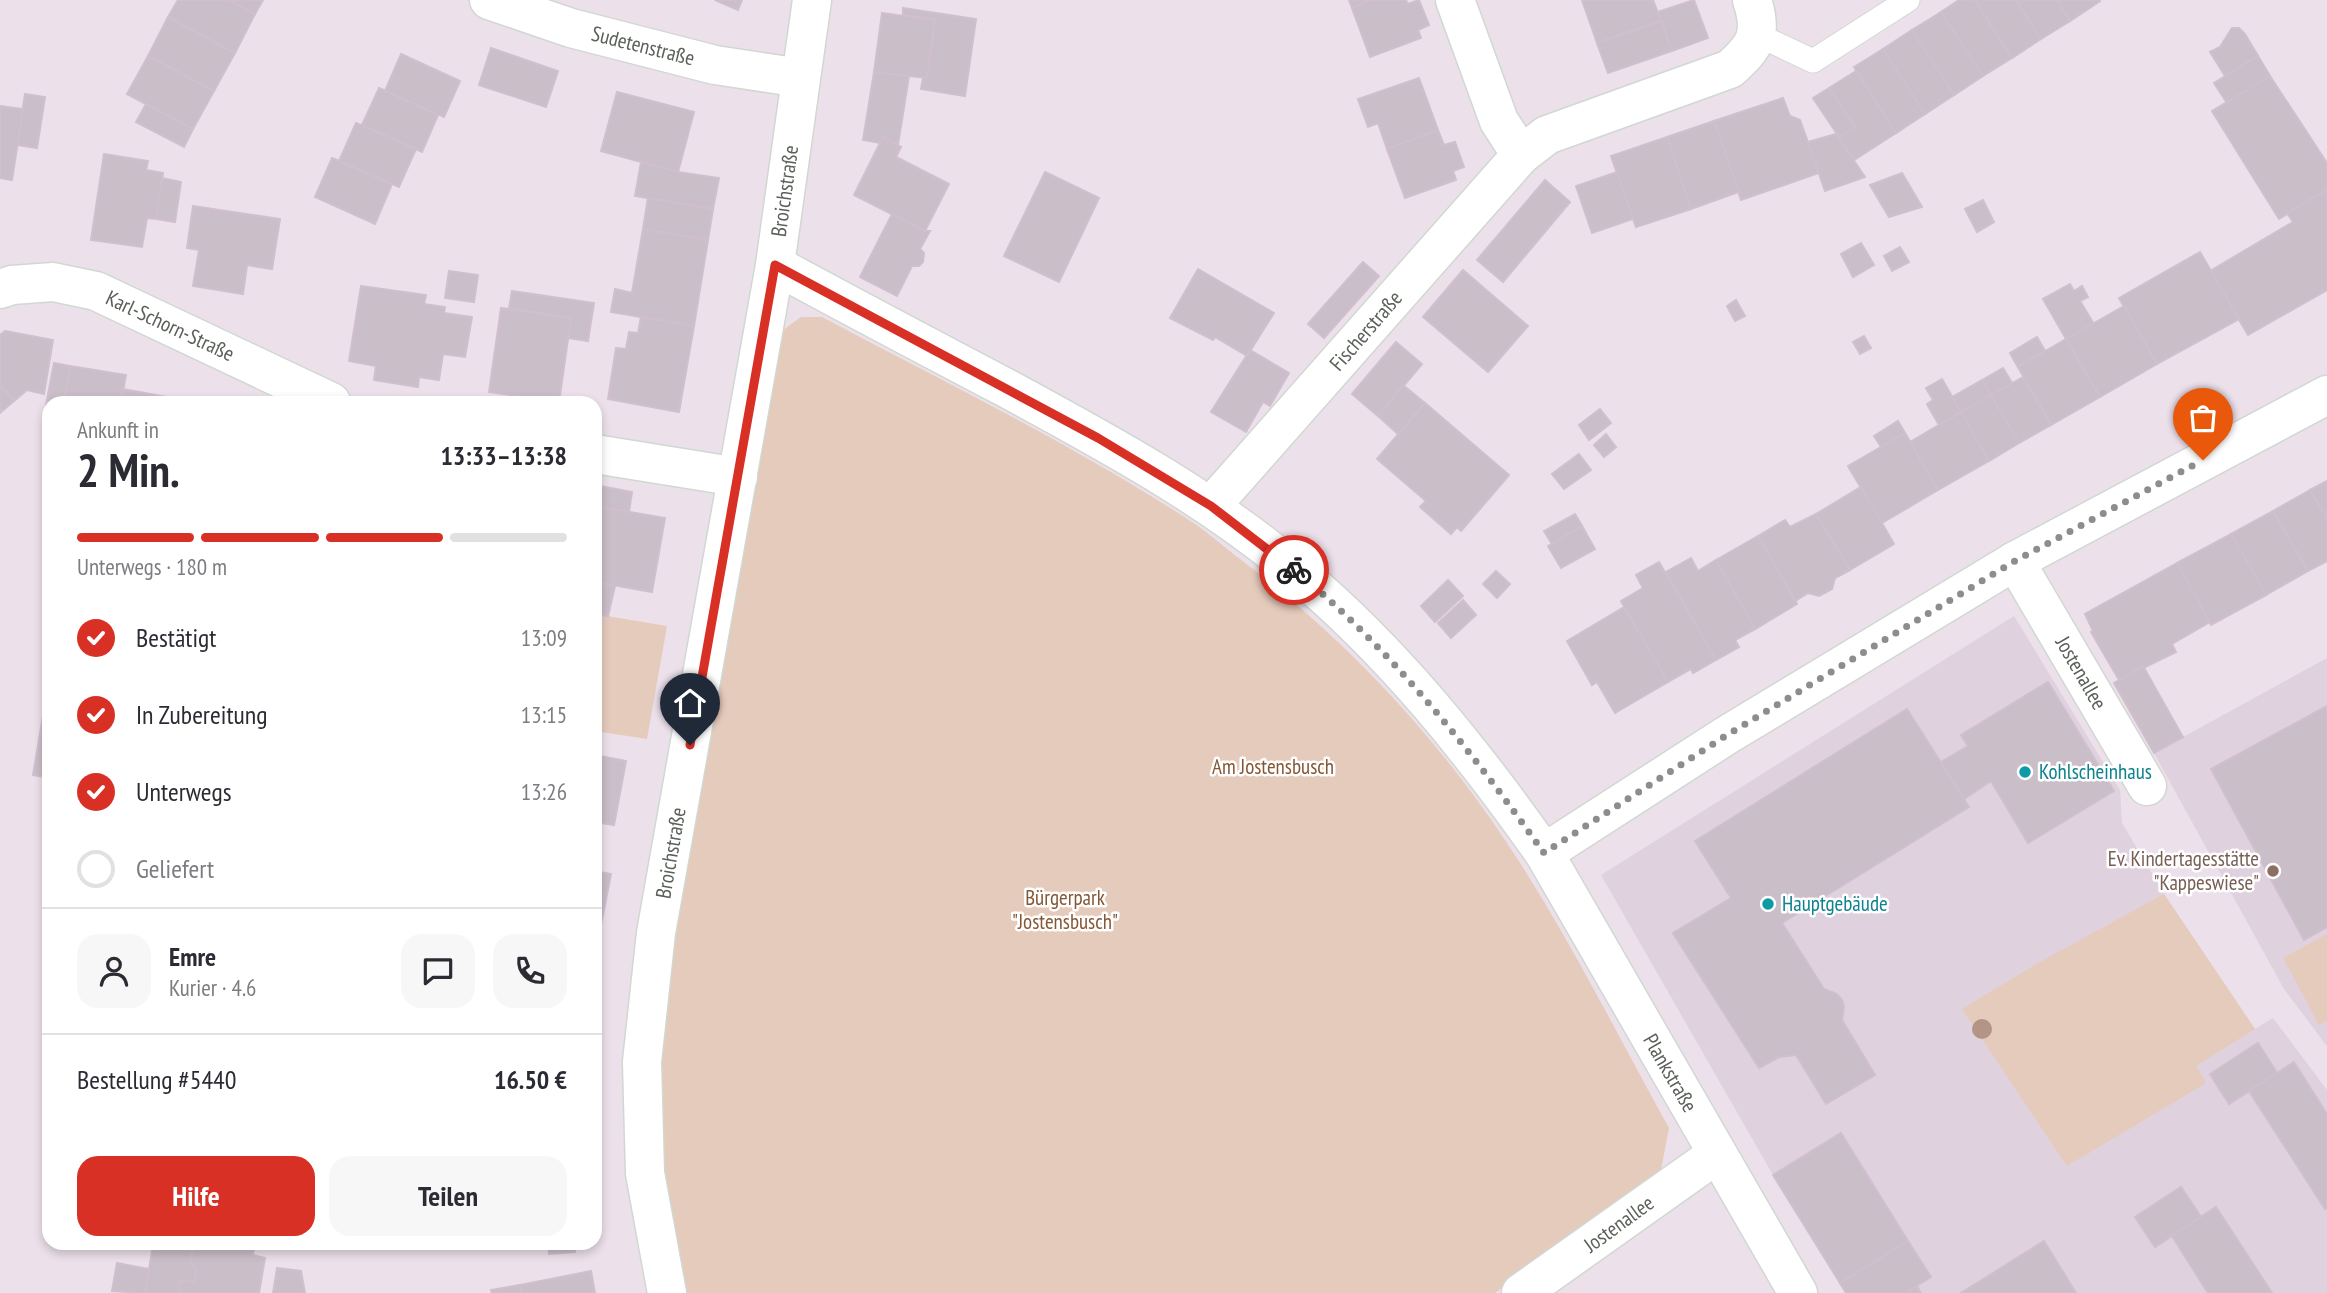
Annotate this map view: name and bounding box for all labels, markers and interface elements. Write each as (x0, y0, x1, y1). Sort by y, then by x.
street label: Sudetenstraße (589, 20, 697, 71)
street label: Broichstraße (765, 144, 804, 238)
street label: Karl-Schorn-Straße (102, 284, 239, 367)
street label: Fischerstraße (1323, 285, 1408, 376)
pin (2173, 388, 2233, 460)
icon: bag (2184, 399, 2222, 437)
text: Ankunft in (77, 415, 159, 444)
text: 13:33–13:38 (440, 439, 567, 472)
text: 2 Min. (77, 440, 180, 500)
courier (1259, 535, 1329, 605)
icon: bike (1275, 551, 1313, 589)
text: Unterwegs · 180 m (77, 552, 227, 581)
icon: check (77, 619, 115, 657)
text: Bestätigt (136, 621, 217, 654)
text: 13:09 (521, 623, 567, 652)
street label: Jostenallee (2049, 630, 2113, 714)
pin (660, 673, 720, 745)
icon: home (671, 684, 709, 722)
icon: check (77, 696, 115, 734)
text: In Zubereitung (136, 698, 267, 731)
text: 13:15 (521, 700, 567, 729)
park label: Am Jostensbusch (1212, 753, 1334, 780)
place label: Kohlscheinhaus (2039, 758, 2152, 785)
marker: Kohlscheinhaus (2017, 764, 2033, 780)
icon: check (77, 773, 115, 811)
text: Unterwegs (136, 775, 231, 808)
text: 13:26 (521, 777, 567, 806)
street label: Broichstraße (649, 805, 692, 901)
place label: Ev. Kindertagesstätte "Kappeswiese" (2108, 845, 2259, 896)
text: Geliefert (136, 852, 214, 885)
marker: Ev. Kindertagesstätte "Kappeswiese" (2265, 863, 2281, 879)
park label: Bürgerpark "Jostensbusch" (1012, 884, 1118, 935)
place label: Hauptgebäude (1782, 890, 1888, 917)
marker: Hauptgebäude (1760, 896, 1776, 912)
button: person (77, 934, 151, 1008)
button: chat (401, 934, 475, 1008)
button: phone (493, 934, 567, 1008)
text: Emre (169, 940, 216, 973)
text: Kurier · 4.6 (169, 973, 256, 1002)
street label: Plankstraße (1637, 1029, 1704, 1117)
text: Bestellung #5440 (77, 1063, 237, 1096)
text: 16.50 € (494, 1063, 567, 1096)
button: Hilfe (77, 1156, 315, 1236)
button: Teilen (329, 1156, 567, 1236)
street label: Jostenallee (1578, 1189, 1659, 1259)

